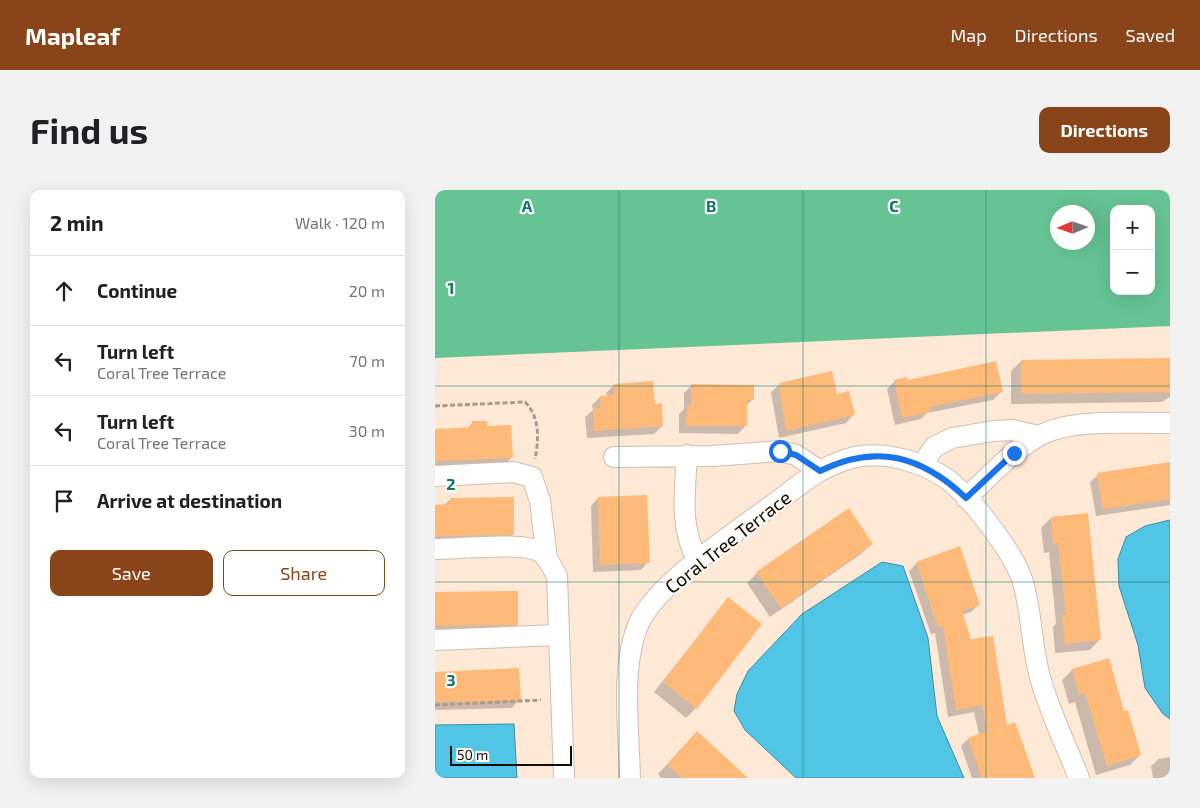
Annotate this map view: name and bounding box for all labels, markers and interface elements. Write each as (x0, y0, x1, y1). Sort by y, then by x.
text: Mapleaf (25, 21, 120, 50)
text: Map (950, 24, 987, 46)
text: Directions (1015, 24, 1098, 46)
text: Saved (1126, 24, 1175, 46)
button: Directions (1039, 107, 1170, 153)
text: Find us (30, 109, 148, 151)
text: A (522, 196, 533, 215)
text: B (706, 196, 716, 215)
text: C (889, 196, 899, 215)
north arrow (1050, 205, 1095, 250)
map controls (1110, 205, 1155, 295)
button: + (1110, 205, 1155, 250)
text: 2 min (50, 210, 104, 235)
text: Walk · 120 m (295, 213, 385, 232)
button: − (1110, 250, 1155, 295)
icon: ahead (50, 277, 78, 305)
text: 1 (448, 278, 454, 297)
text: Continue (97, 279, 177, 302)
text: 20 m (349, 281, 385, 300)
text: Turn left (97, 340, 174, 363)
icon: left (50, 347, 78, 375)
text: 70 m (350, 351, 385, 370)
text: Coral Tree Terrace (97, 363, 226, 382)
text: Turn left (97, 410, 174, 433)
icon: left (50, 417, 78, 445)
text: 30 m (349, 421, 385, 440)
text: Coral Tree Terrace (97, 433, 226, 452)
route start (769, 440, 792, 463)
route end (1003, 442, 1026, 465)
text: 2 (446, 474, 456, 493)
street label: Coral Tree Terrace (660, 485, 795, 598)
icon: arrive (50, 487, 78, 515)
text: Arrive at destination (97, 489, 282, 512)
button: Save (50, 550, 213, 596)
button: Share (223, 550, 385, 596)
text: 3 (446, 670, 456, 689)
scale bar (450, 743, 573, 766)
text: 50 m (457, 746, 488, 763)

